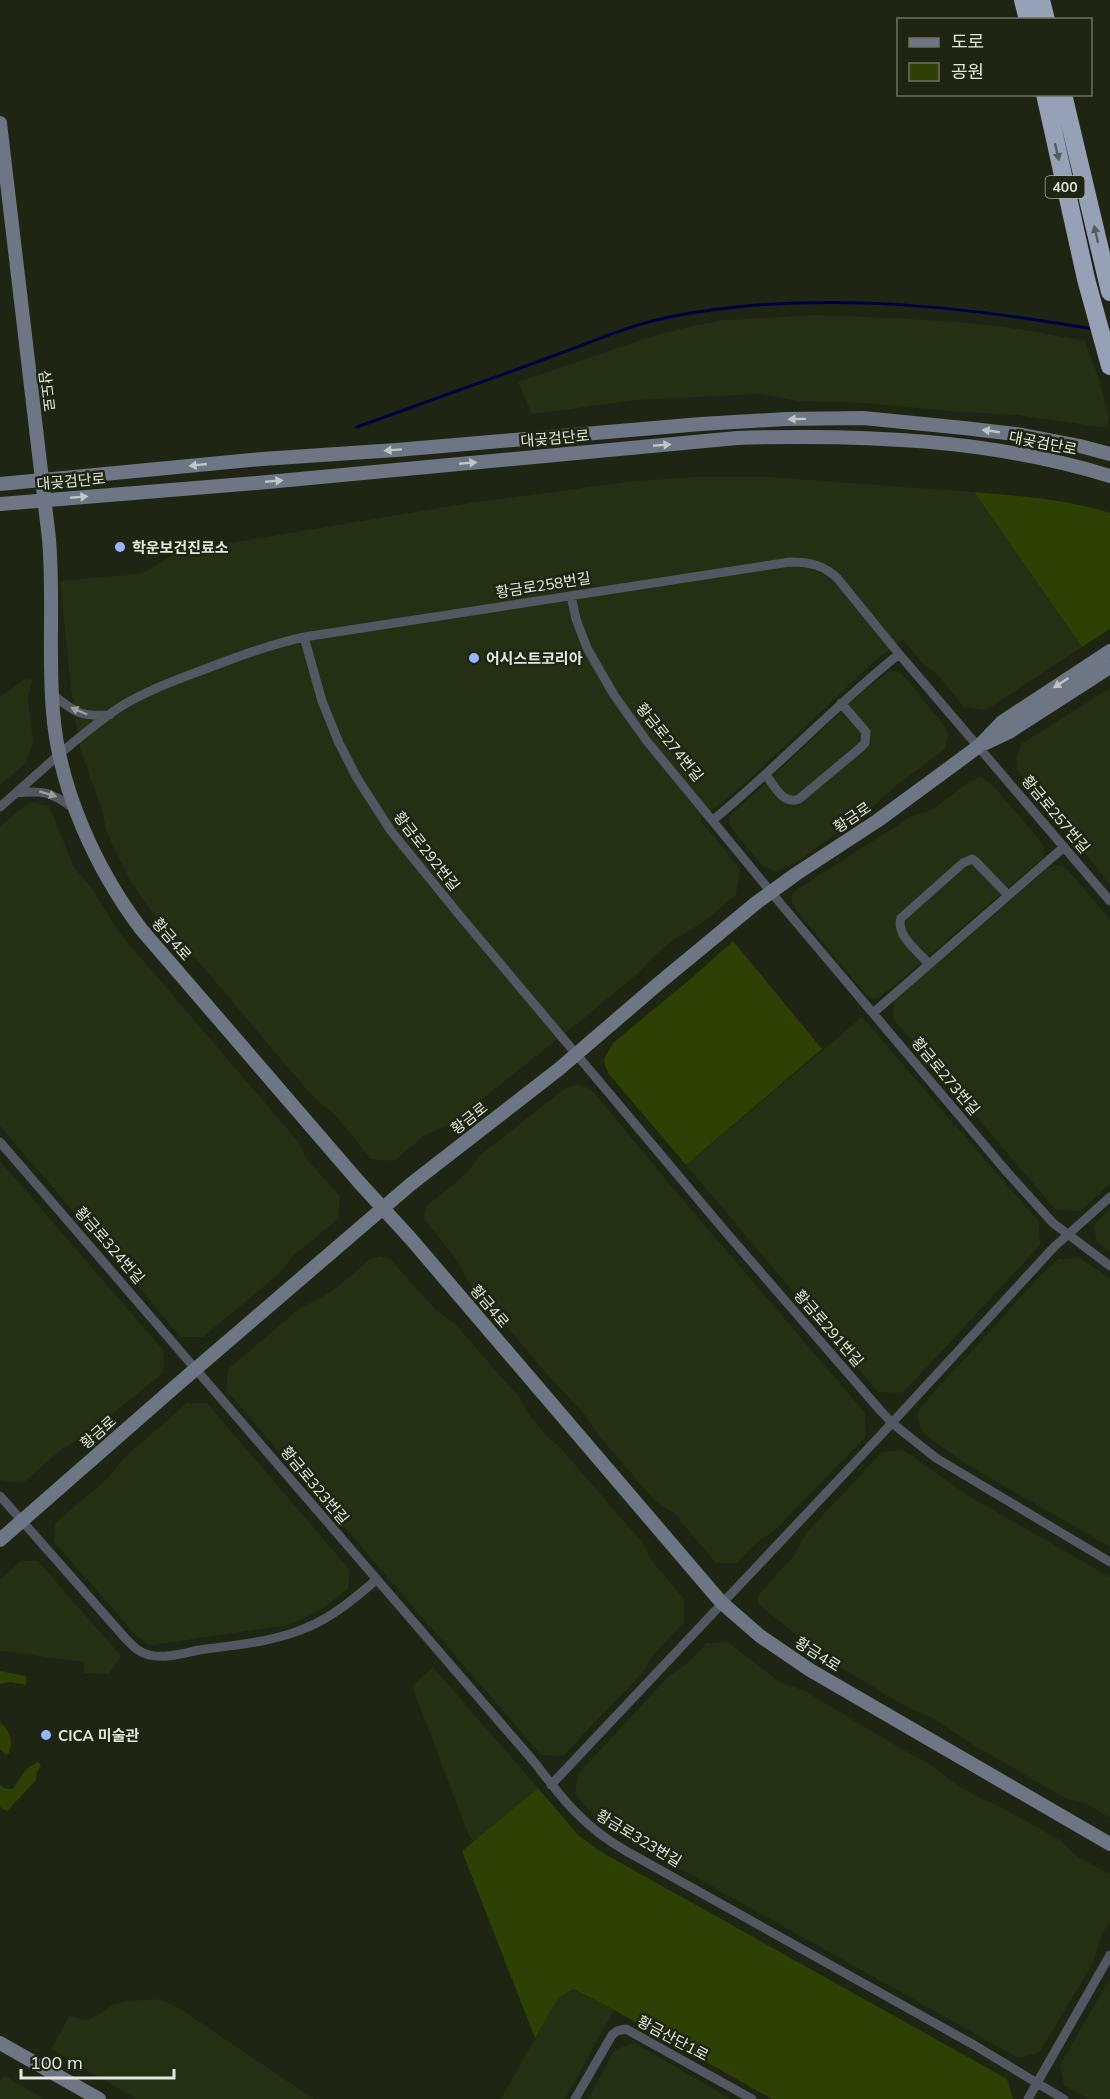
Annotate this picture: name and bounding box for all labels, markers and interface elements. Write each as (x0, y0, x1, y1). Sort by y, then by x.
legend (897, 18, 1092, 96)
text: 도로 (951, 30, 984, 53)
text: 공원 (951, 60, 984, 83)
one-way arrow (1053, 142, 1063, 161)
road number: 400 (1046, 176, 1084, 198)
one-way arrow (1091, 225, 1101, 243)
street label: 삼도로 (35, 369, 59, 413)
one-way arrow (787, 414, 806, 424)
street label: 대곶검단로 (520, 426, 590, 450)
one-way arrow (981, 427, 1000, 436)
street label: 대곶검단로 (1007, 427, 1079, 459)
one-way arrow (652, 440, 671, 450)
one-way arrow (383, 445, 402, 455)
one-way arrow (458, 458, 477, 468)
one-way arrow (189, 460, 208, 470)
street label: 대곶검단로 (36, 469, 106, 493)
one-way arrow (264, 476, 283, 486)
one-way arrow (70, 492, 89, 502)
place label: 학운보건진료소 (132, 538, 229, 557)
marker: 학운보건진료소 (113, 540, 127, 554)
street label: 황금로258번길 (494, 568, 592, 602)
place label: 어시스트코리아 (486, 649, 583, 668)
marker: 어시스트코리아 (467, 651, 481, 665)
one-way arrow (1053, 677, 1069, 688)
street label: 황금로274번길 (632, 699, 708, 785)
one-way arrow (70, 707, 87, 716)
street label: 황금로257번길 (1018, 771, 1094, 857)
one-way arrow (39, 790, 57, 799)
street label: 황금로 (830, 798, 874, 836)
street label: 황금로292번길 (390, 807, 464, 895)
street label: 황금4로 (148, 914, 196, 964)
street label: 황금로273번길 (908, 1033, 984, 1119)
street label: 황금로 (447, 1098, 491, 1138)
street label: 황금로324번길 (71, 1203, 149, 1287)
street label: 황금4로 (467, 1281, 513, 1331)
street label: 황금로291번길 (790, 1286, 868, 1370)
street label: 황금로 (76, 1411, 120, 1453)
street label: 황금로323번길 (277, 1442, 353, 1528)
street label: 황금4로 (792, 1633, 844, 1675)
place label: CICA 미술관 (58, 1726, 140, 1745)
marker: CICA 미술관 (39, 1728, 53, 1742)
street label: 황금로323번길 (593, 1805, 685, 1871)
street label: 황금산단1로 (634, 2011, 712, 2065)
scale bar (21, 2042, 174, 2080)
text: 100 m (30, 2051, 83, 2074)

